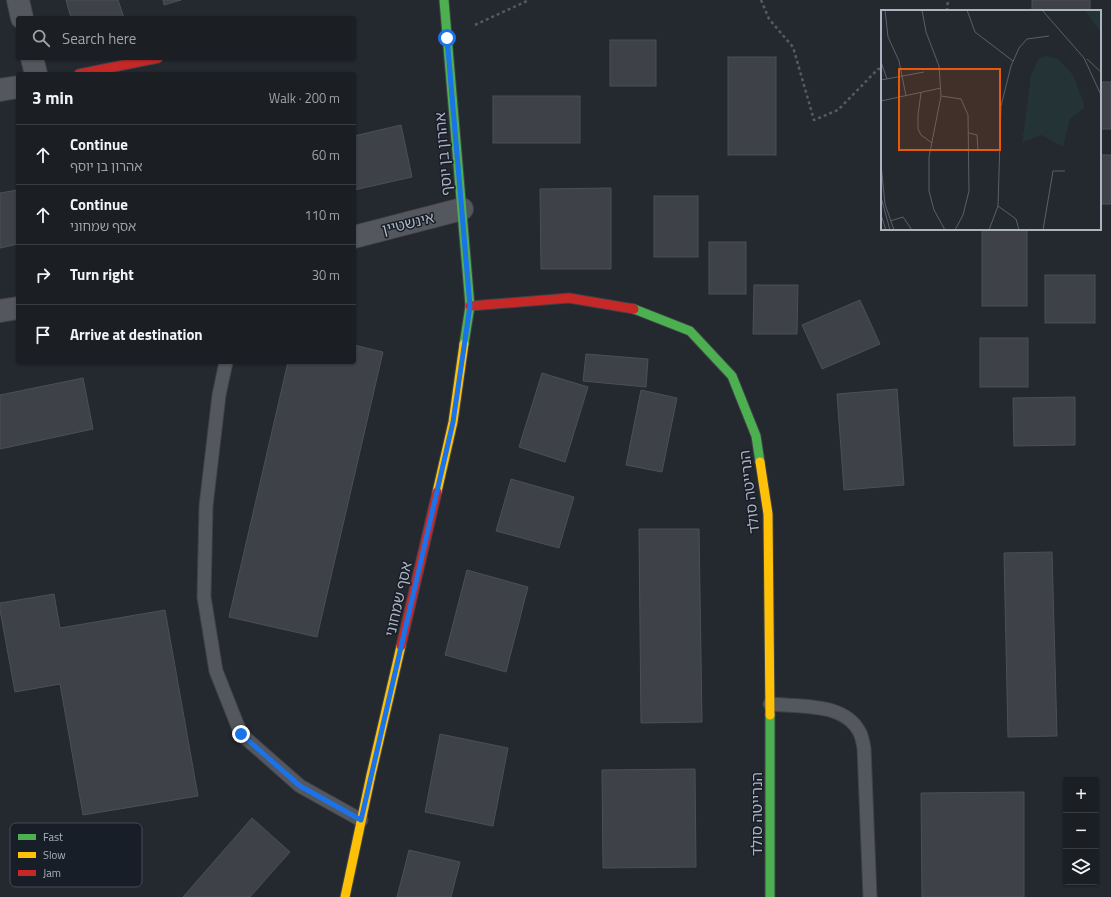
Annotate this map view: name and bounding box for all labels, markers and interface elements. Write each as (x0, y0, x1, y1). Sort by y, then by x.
inset map (881, 10, 1101, 230)
search box (16, 16, 356, 60)
icon: search (30, 27, 52, 49)
text: Search here (62, 27, 136, 50)
route start (438, 29, 456, 47)
text: 3 min (32, 85, 73, 111)
text: Walk · 200 m (269, 88, 340, 108)
street label: אהרון בן יוסף (428, 111, 458, 197)
text: Continue (70, 133, 128, 156)
icon: ahead (32, 144, 54, 166)
text: 60 m (312, 145, 340, 165)
text: אהרון בן יוסף (70, 156, 142, 176)
text: Continue (70, 193, 128, 216)
icon: ahead (32, 204, 54, 226)
text: 110 m (304, 205, 340, 225)
street label: אינשטיין (379, 205, 437, 241)
text: אסף שמחוני (70, 216, 136, 236)
text: Turn right (70, 263, 134, 286)
icon: right (32, 264, 54, 286)
text: 30 m (312, 265, 340, 285)
text: Arrive at destination (70, 323, 203, 346)
icon: arrive (32, 324, 54, 346)
street label: הנרייטה סולד (732, 449, 766, 535)
street label: אסף שמחוני (378, 559, 418, 639)
route end (232, 725, 250, 743)
street label: הנרייטה סולד (745, 772, 768, 856)
map controls (1063, 777, 1099, 885)
button: + (1063, 777, 1099, 813)
button: − (1063, 813, 1099, 849)
legend (10, 823, 142, 887)
text: Fast (43, 829, 63, 845)
text: Slow (43, 847, 66, 863)
button: layers (1063, 849, 1099, 885)
text: Jam (43, 865, 61, 881)

